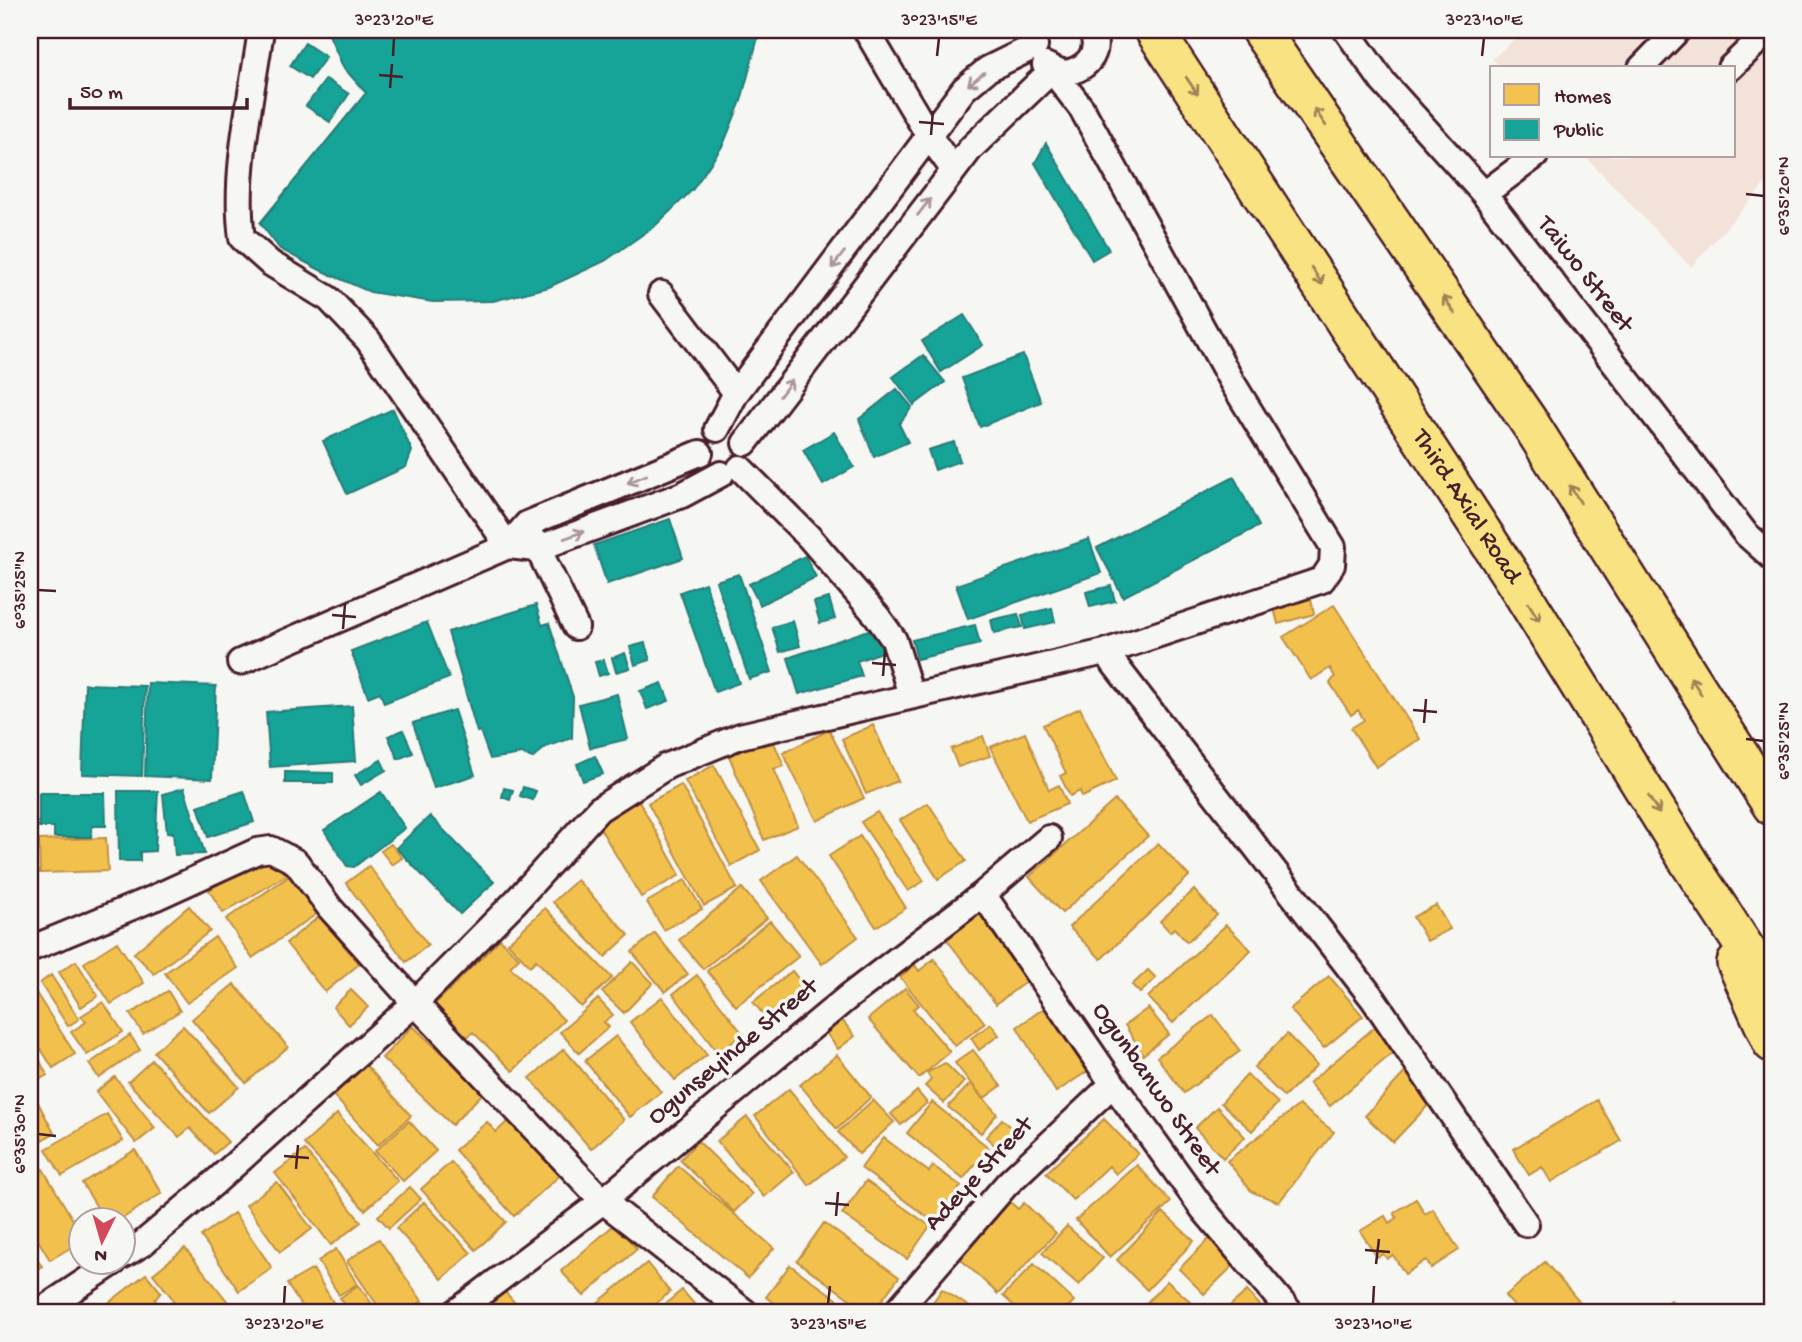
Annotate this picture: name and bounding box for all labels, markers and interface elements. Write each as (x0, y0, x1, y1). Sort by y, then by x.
text: 3°23'20"E (354, 11, 434, 32)
text: 3°23'15"E (900, 11, 978, 32)
text: 3°23'10"E (1445, 11, 1523, 32)
scale bar (70, 66, 247, 110)
legend (1490, 66, 1736, 158)
one-way arrow (967, 71, 985, 87)
one-way arrow (1185, 76, 1199, 96)
text: 50 m (80, 82, 123, 107)
text: Homes (1554, 86, 1612, 111)
one-way arrow (1313, 108, 1327, 127)
text: Public (1553, 120, 1604, 145)
text: 6°35'20"N (1775, 157, 1796, 235)
one-way arrow (916, 198, 931, 217)
street label: Taiwo Street (1528, 209, 1641, 341)
one-way arrow (830, 250, 845, 268)
one-way arrow (1311, 266, 1325, 286)
one-way arrow (1442, 295, 1456, 315)
one-way arrow (779, 379, 793, 398)
street label: Third Axial Road (1403, 422, 1529, 591)
one-way arrow (626, 473, 648, 486)
one-way arrow (1567, 485, 1582, 504)
one-way arrow (562, 528, 584, 540)
text: 6°35'25"N (11, 551, 32, 629)
one-way arrow (1527, 601, 1541, 621)
one-way arrow (1689, 677, 1703, 697)
text: 6°35'25"N (1775, 702, 1796, 780)
one-way arrow (1647, 794, 1661, 814)
street label: Ogunseyinde Street (642, 971, 827, 1133)
street label: Ogunbanwo Street (1084, 997, 1228, 1185)
text: 6°35'30"N (11, 1094, 32, 1174)
street label: Adeye Street (919, 1109, 1043, 1239)
north arrow (66, 1206, 136, 1276)
text: N (94, 1242, 108, 1266)
text: 3°23'20"E (244, 1315, 324, 1336)
text: 3°23'15"E (789, 1315, 867, 1336)
text: 3°23'10"E (1334, 1315, 1412, 1336)

